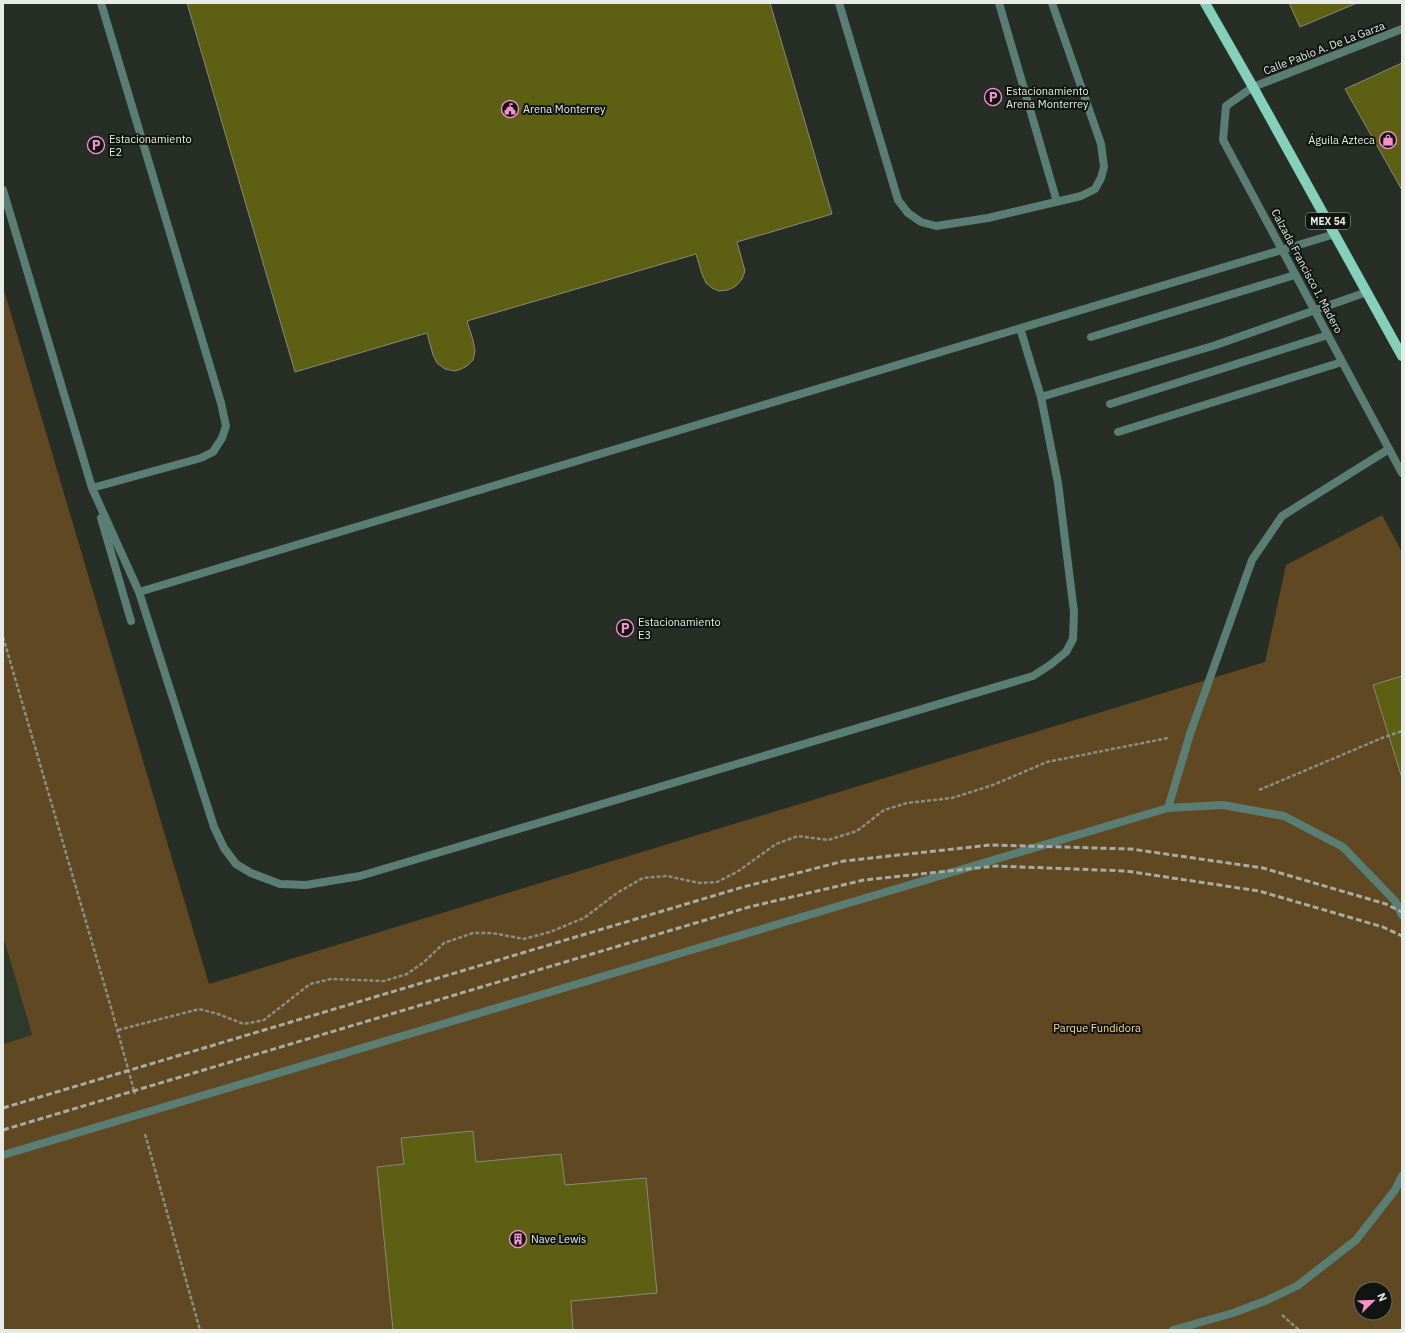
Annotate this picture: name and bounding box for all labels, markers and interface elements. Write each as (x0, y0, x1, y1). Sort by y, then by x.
street label: Calle Pablo A. De La Garza (1261, 18, 1387, 78)
place label: Estacionamiento Arena Monterrey (1006, 84, 1089, 111)
parking icon: Estacionamiento Arena Monterrey (983, 87, 1003, 107)
public building icon: Arena Monterrey (500, 99, 520, 119)
place label: Arena Monterrey (523, 102, 606, 116)
shop icon: Águila Azteca (1378, 130, 1398, 150)
place label: Estacionamiento E2 (109, 132, 192, 159)
place label: Águila Azteca (1308, 133, 1375, 147)
parking icon: Estacionamiento E2 (86, 135, 106, 155)
street label: Calzada Francisco I. Madero (1268, 206, 1346, 336)
road number: MEX 54 (1306, 213, 1350, 229)
place label: Estacionamiento E3 (638, 615, 721, 642)
parking icon: Estacionamiento E3 (615, 618, 635, 638)
park label: Parque Fundidora (1053, 1021, 1141, 1035)
building icon: Nave Lewis (508, 1229, 528, 1249)
place label: Nave Lewis (531, 1232, 586, 1246)
north arrow (1353, 1281, 1393, 1321)
text: N (1374, 1291, 1390, 1304)

